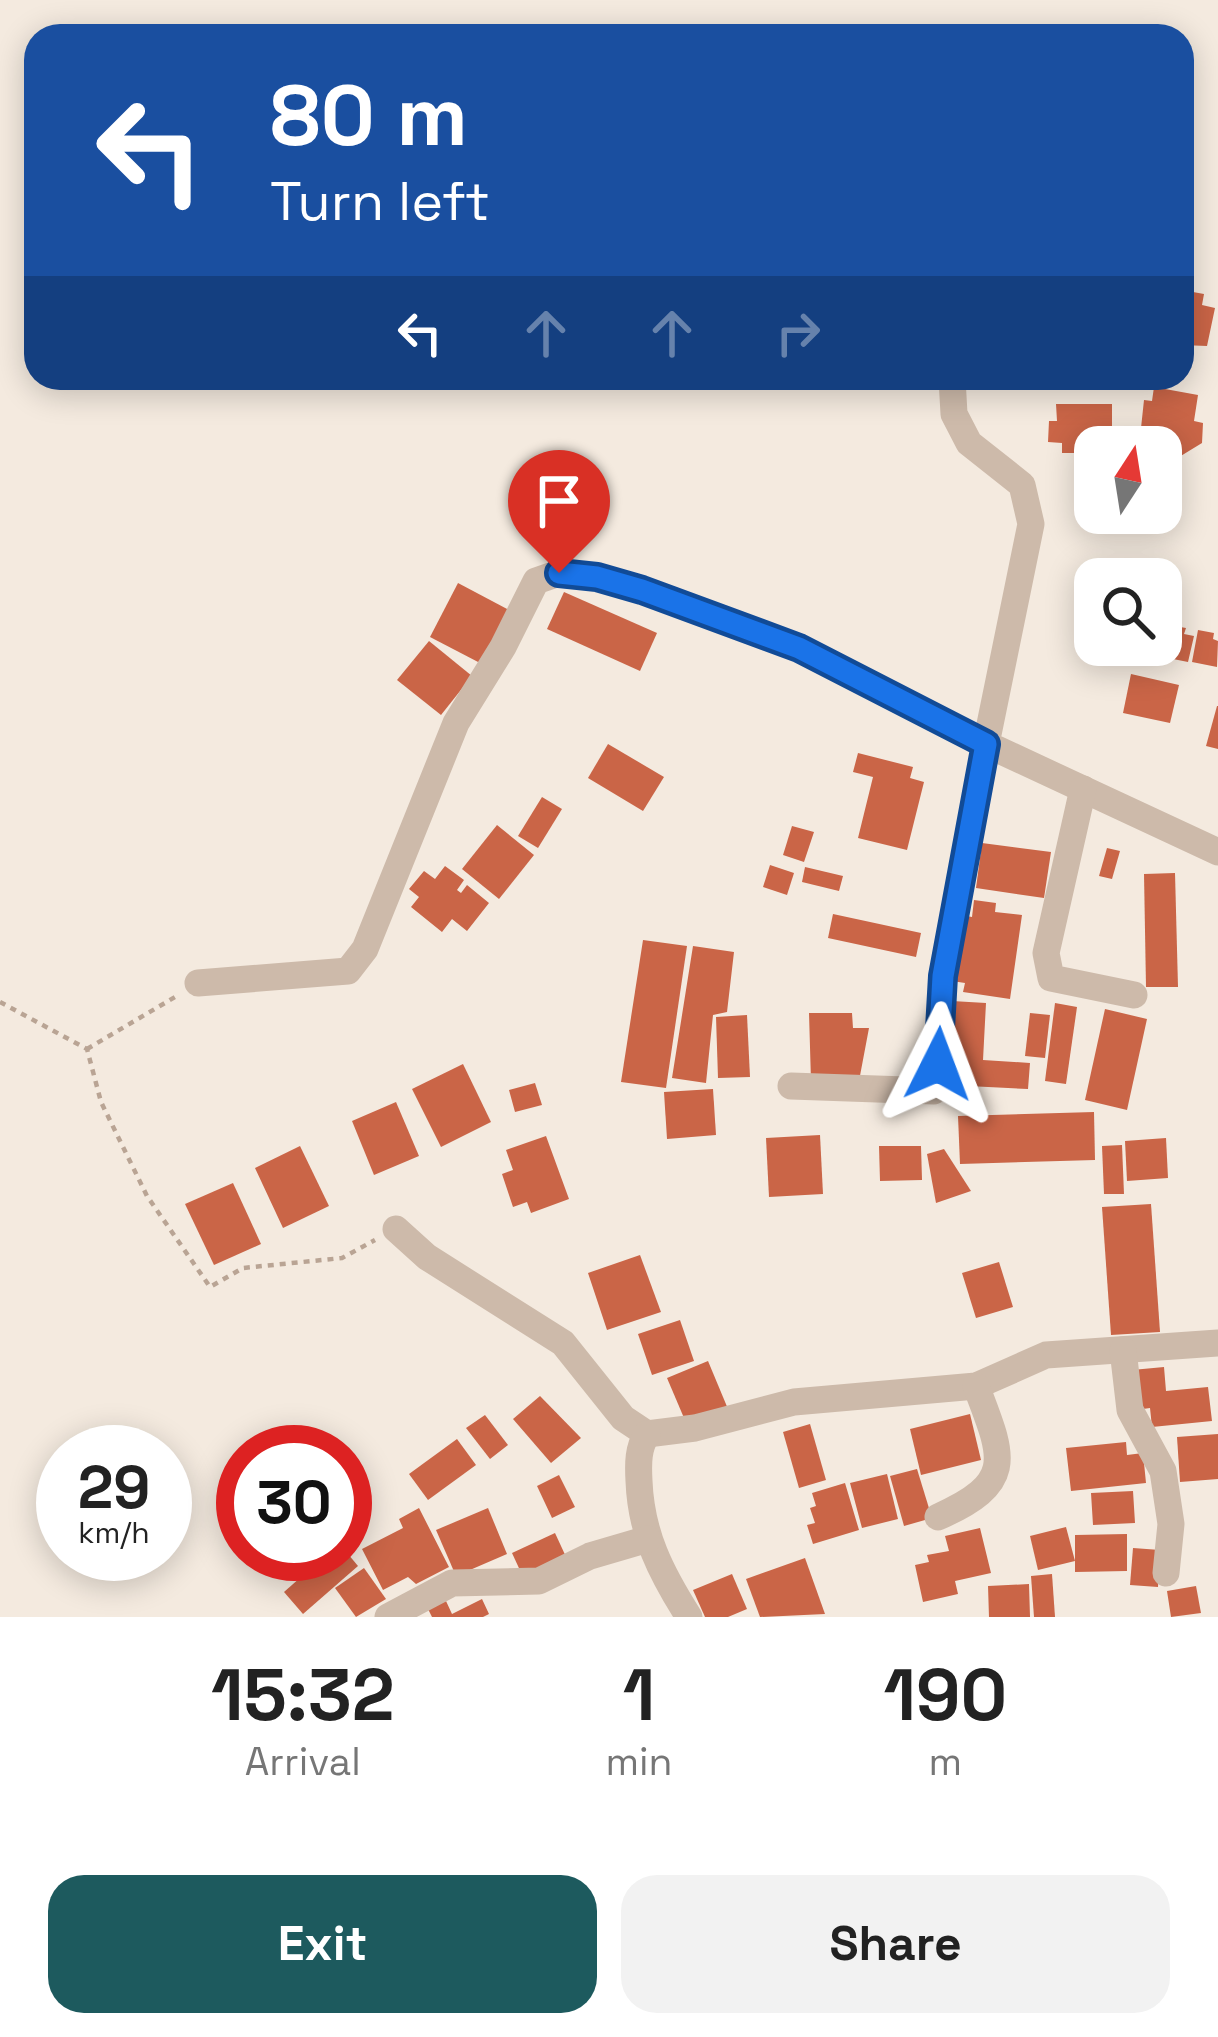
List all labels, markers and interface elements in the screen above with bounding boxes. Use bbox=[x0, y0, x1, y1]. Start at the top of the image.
text: 80 m bbox=[270, 62, 468, 170]
icon: left bbox=[72, 72, 228, 228]
text: Turn left bbox=[270, 167, 490, 236]
icon: left bbox=[387, 300, 453, 366]
icon: ahead bbox=[513, 300, 579, 366]
icon: ahead bbox=[639, 300, 705, 366]
icon: right bbox=[765, 300, 831, 366]
north arrow bbox=[1074, 426, 1182, 534]
map controls bbox=[1074, 426, 1182, 666]
pin bbox=[508, 450, 610, 573]
icon: arrive bbox=[526, 468, 592, 534]
button: search bbox=[1074, 558, 1182, 666]
position arrow bbox=[875, 1001, 1001, 1127]
speed limit sign: 30 bbox=[216, 1425, 372, 1581]
text: 29 bbox=[78, 1449, 150, 1526]
text: km/h bbox=[78, 1513, 150, 1552]
text: 15:32 bbox=[211, 1649, 395, 1741]
text: 1 bbox=[623, 1649, 655, 1741]
text: 190 bbox=[883, 1649, 1007, 1741]
text: Arrival bbox=[245, 1737, 361, 1786]
text: min bbox=[606, 1737, 673, 1786]
text: m bbox=[928, 1737, 962, 1786]
button: Exit bbox=[48, 1875, 597, 2013]
button: Share bbox=[621, 1875, 1170, 2013]

